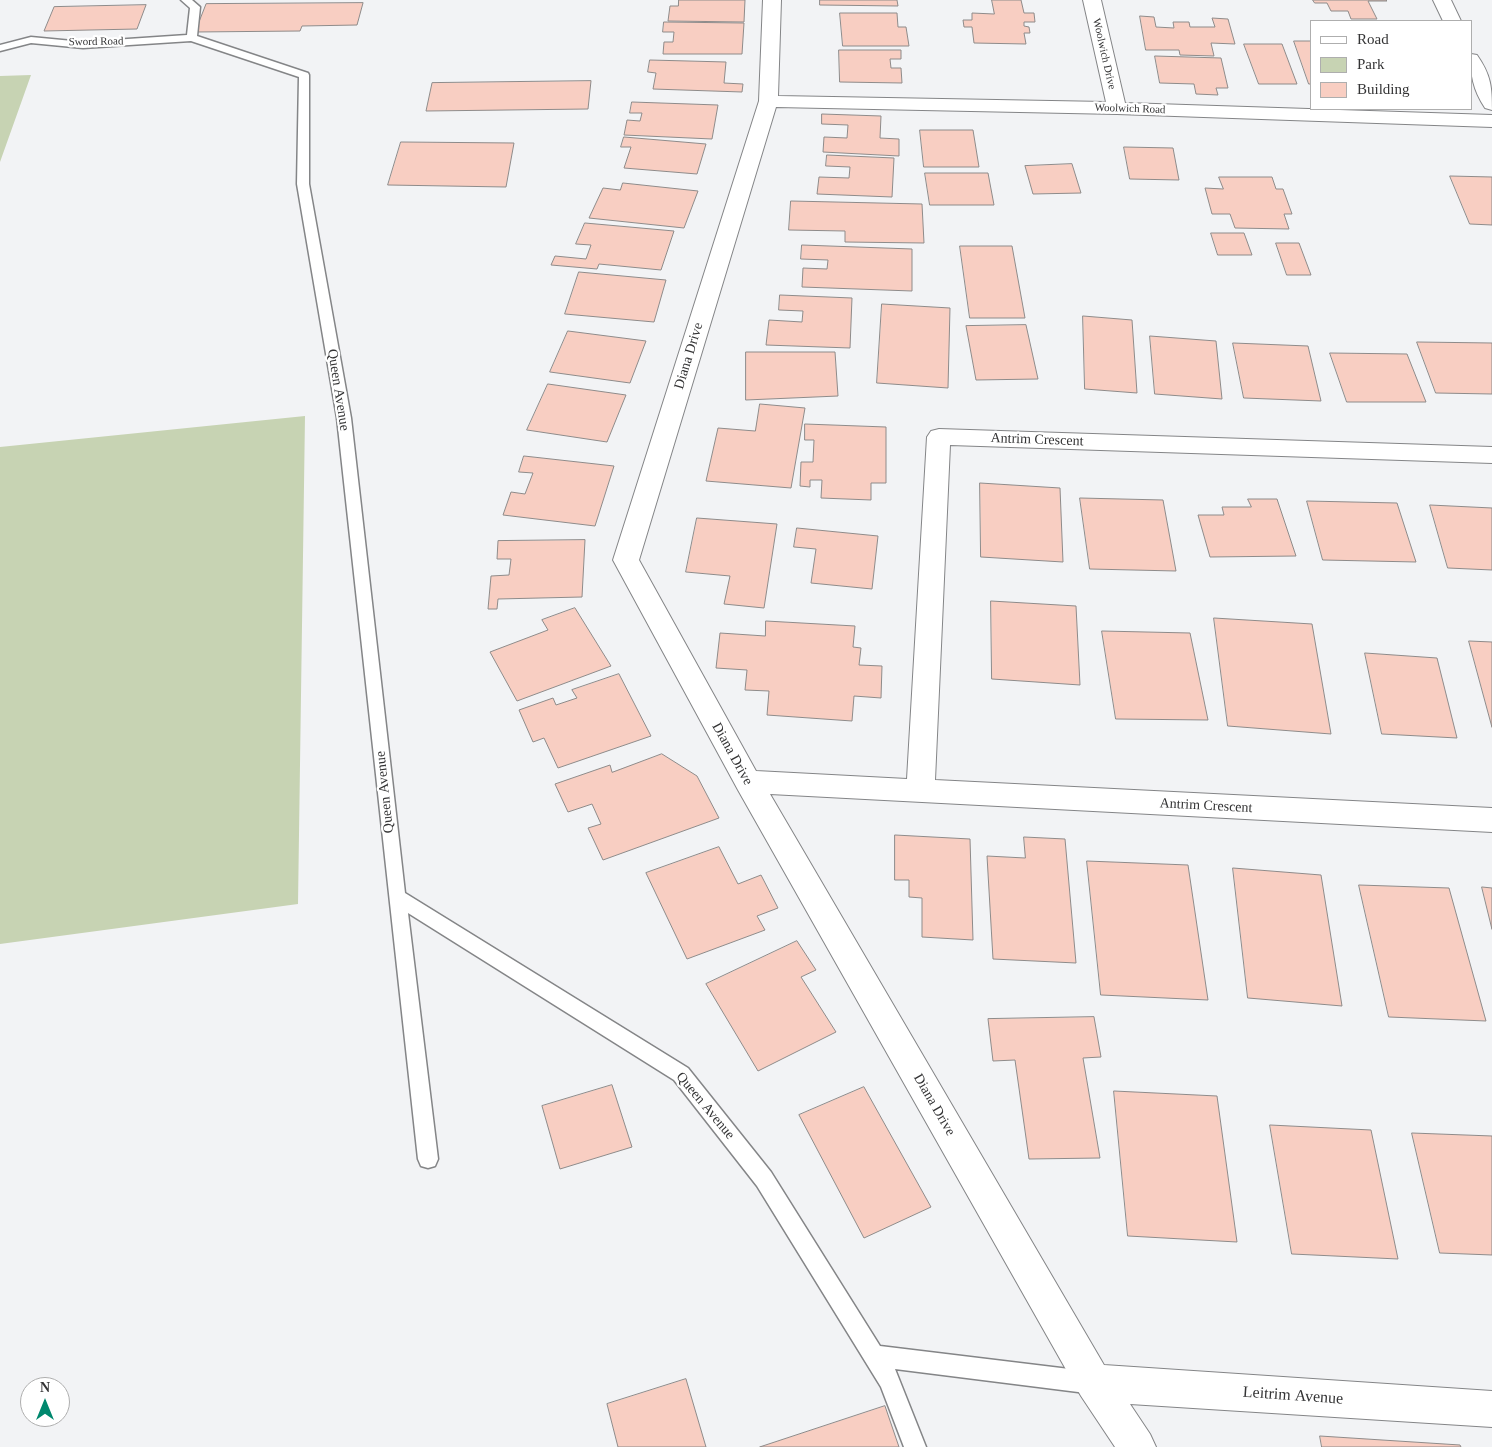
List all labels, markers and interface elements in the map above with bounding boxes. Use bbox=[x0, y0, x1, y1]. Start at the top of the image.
street label: Woolwich Drive bbox=[1089, 17, 1119, 91]
legend bbox=[1310, 20, 1472, 110]
text: Road bbox=[1357, 31, 1389, 47]
street label: Sword Road bbox=[69, 35, 123, 49]
text: Park bbox=[1357, 56, 1385, 72]
text: Building bbox=[1357, 81, 1410, 97]
street label: Woolwich Road bbox=[1094, 101, 1166, 117]
street label: Diana Drive bbox=[671, 321, 707, 391]
street label: Queen Avenue bbox=[323, 348, 353, 432]
street label: Antrim Crescent bbox=[990, 430, 1084, 450]
street label: Diana Drive bbox=[708, 720, 756, 788]
street label: Queen Avenue bbox=[372, 750, 398, 834]
street label: Antrim Crescent bbox=[1159, 795, 1253, 817]
street label: Queen Avenue bbox=[672, 1069, 738, 1143]
street label: Diana Drive bbox=[910, 1071, 958, 1139]
north arrow bbox=[20, 1377, 70, 1427]
text: N bbox=[40, 1380, 50, 1395]
street label: Leitrim Avenue bbox=[1242, 1383, 1344, 1409]

